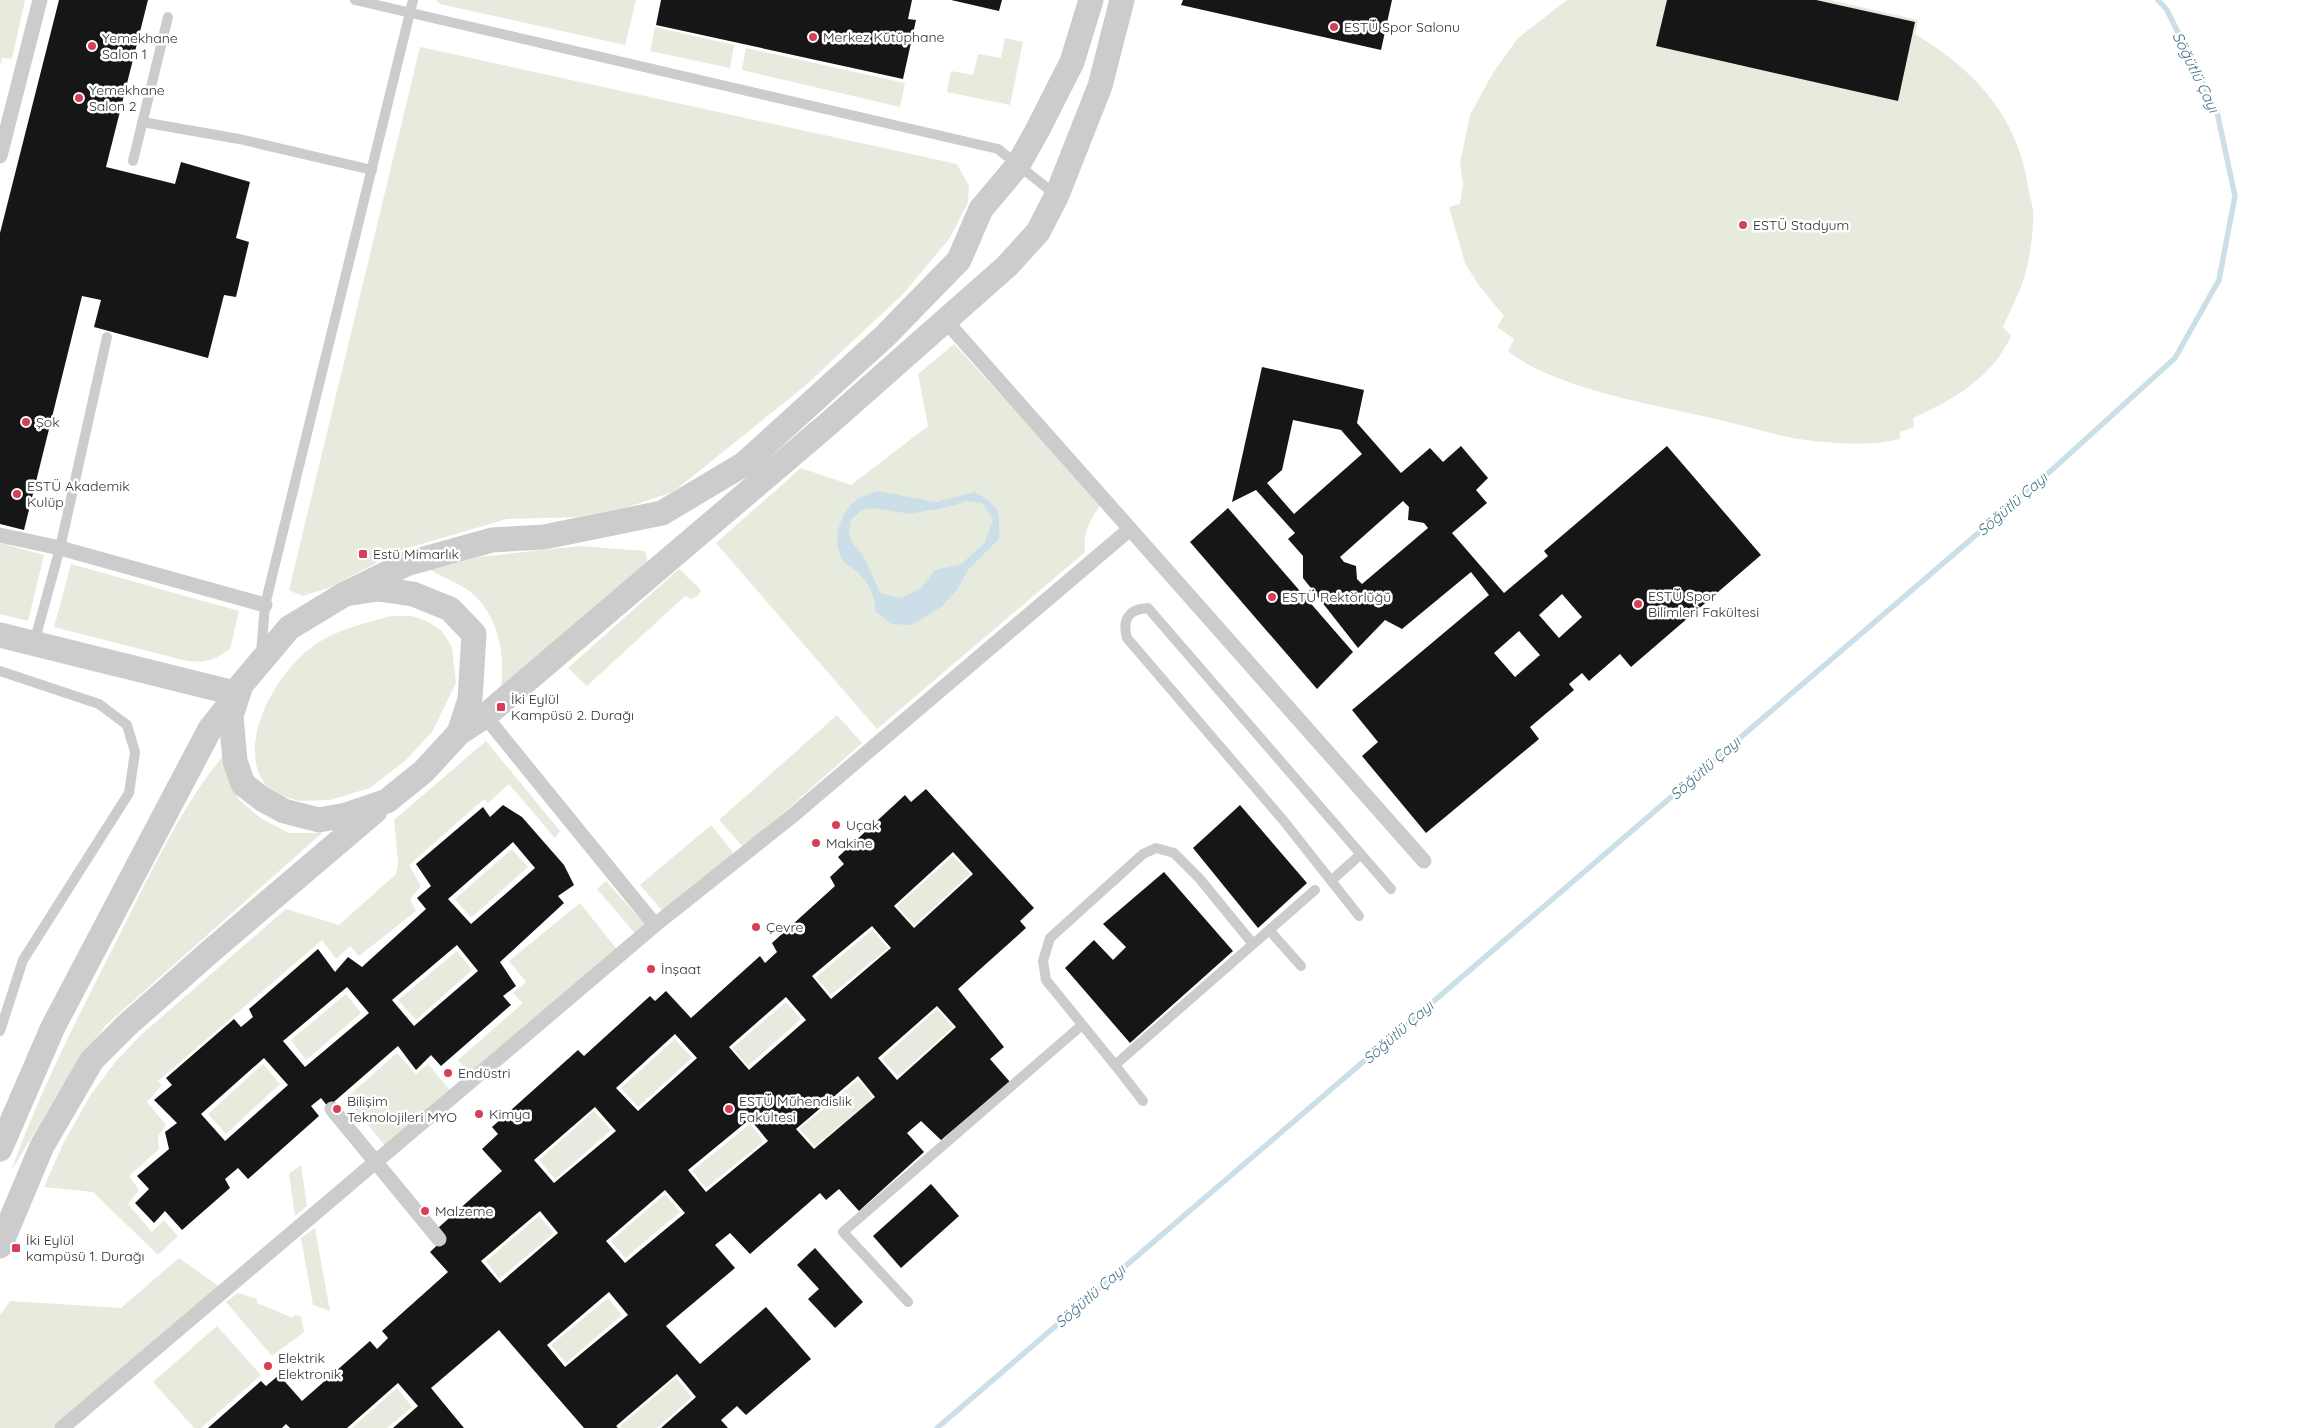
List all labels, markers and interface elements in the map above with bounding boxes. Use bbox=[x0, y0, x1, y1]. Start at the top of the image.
place label: ESTÜ Spor Salonu bbox=[1344, 18, 1460, 36]
marker: ESTÜ Spor Salonu bbox=[1328, 21, 1340, 33]
place label: Merkez Kütüphane bbox=[823, 28, 944, 46]
place label: Yemekhane Salon 1 bbox=[102, 29, 178, 63]
water label: Söğütlü Çayı bbox=[2168, 29, 2224, 116]
marker: Merkez Kütüphane bbox=[807, 31, 819, 43]
marker: Yemekhane Salon 1 bbox=[86, 40, 98, 52]
place label: Yemekhane Salon 2 bbox=[89, 81, 165, 115]
marker: Yemekhane Salon 2 bbox=[73, 92, 85, 104]
place label: ESTÜ Stadyum bbox=[1753, 216, 1849, 234]
marker: ESTÜ Stadyum bbox=[1737, 219, 1749, 231]
place label: Şok bbox=[36, 413, 60, 431]
marker: Şok bbox=[20, 416, 32, 428]
water label: Söğütlü Çayı bbox=[1973, 468, 2052, 540]
place label: ESTÜ Akademik Kulüp bbox=[27, 477, 130, 511]
marker: ESTÜ Akademik Kulüp bbox=[11, 488, 23, 500]
place label: Estü Mimarlık bbox=[373, 545, 459, 563]
marker: Estü Mimarlık bbox=[357, 548, 369, 560]
place label: ESTÜ Spor Bilimleri Fakültesi bbox=[1648, 587, 1759, 621]
place label: ESTÜ Rektörlüğü bbox=[1282, 588, 1391, 606]
marker: ESTÜ Rektörlüğü bbox=[1266, 591, 1278, 603]
marker: ESTÜ Spor Bilimleri Fakültesi bbox=[1632, 598, 1644, 610]
place label: İki Eylül Kampüsü 2. Durağı bbox=[511, 690, 634, 724]
marker: İki Eylül Kampüsü 2. Durağı bbox=[495, 701, 507, 713]
water label: Söğütlü Çayı bbox=[1666, 732, 1745, 804]
place label: Uçak bbox=[846, 816, 879, 834]
marker: Uçak bbox=[830, 819, 842, 831]
place label: Makine bbox=[826, 834, 873, 852]
marker: Makine bbox=[810, 837, 822, 849]
place label: Çevre bbox=[766, 918, 803, 936]
marker: Çevre bbox=[750, 921, 762, 933]
place label: İnşaat bbox=[661, 960, 701, 978]
marker: İnşaat bbox=[645, 963, 657, 975]
water label: Söğütlü Çayı bbox=[1359, 996, 1438, 1068]
place label: Endüstri bbox=[458, 1064, 510, 1082]
marker: Endüstri bbox=[442, 1067, 454, 1079]
place label: Bilişim Teknolojileri MYO bbox=[347, 1092, 457, 1126]
place label: ESTÜ Mühendislik Fakültesi bbox=[739, 1092, 852, 1126]
marker: Bilişim Teknolojileri MYO bbox=[331, 1103, 343, 1115]
marker: ESTÜ Mühendislik Fakültesi bbox=[723, 1103, 735, 1115]
place label: Kimya bbox=[489, 1105, 531, 1123]
marker: Kimya bbox=[473, 1108, 485, 1120]
place label: Malzeme bbox=[435, 1202, 494, 1220]
marker: Malzeme bbox=[419, 1205, 431, 1217]
place label: İki Eylül kampüsü 1. Durağı bbox=[26, 1231, 145, 1265]
marker: İki Eylül kampüsü 1. Durağı bbox=[10, 1242, 22, 1254]
water label: Söğütlü Çayı bbox=[1051, 1260, 1130, 1332]
place label: Elektrik Elektronik bbox=[278, 1349, 341, 1383]
marker: Elektrik Elektronik bbox=[262, 1360, 274, 1372]

